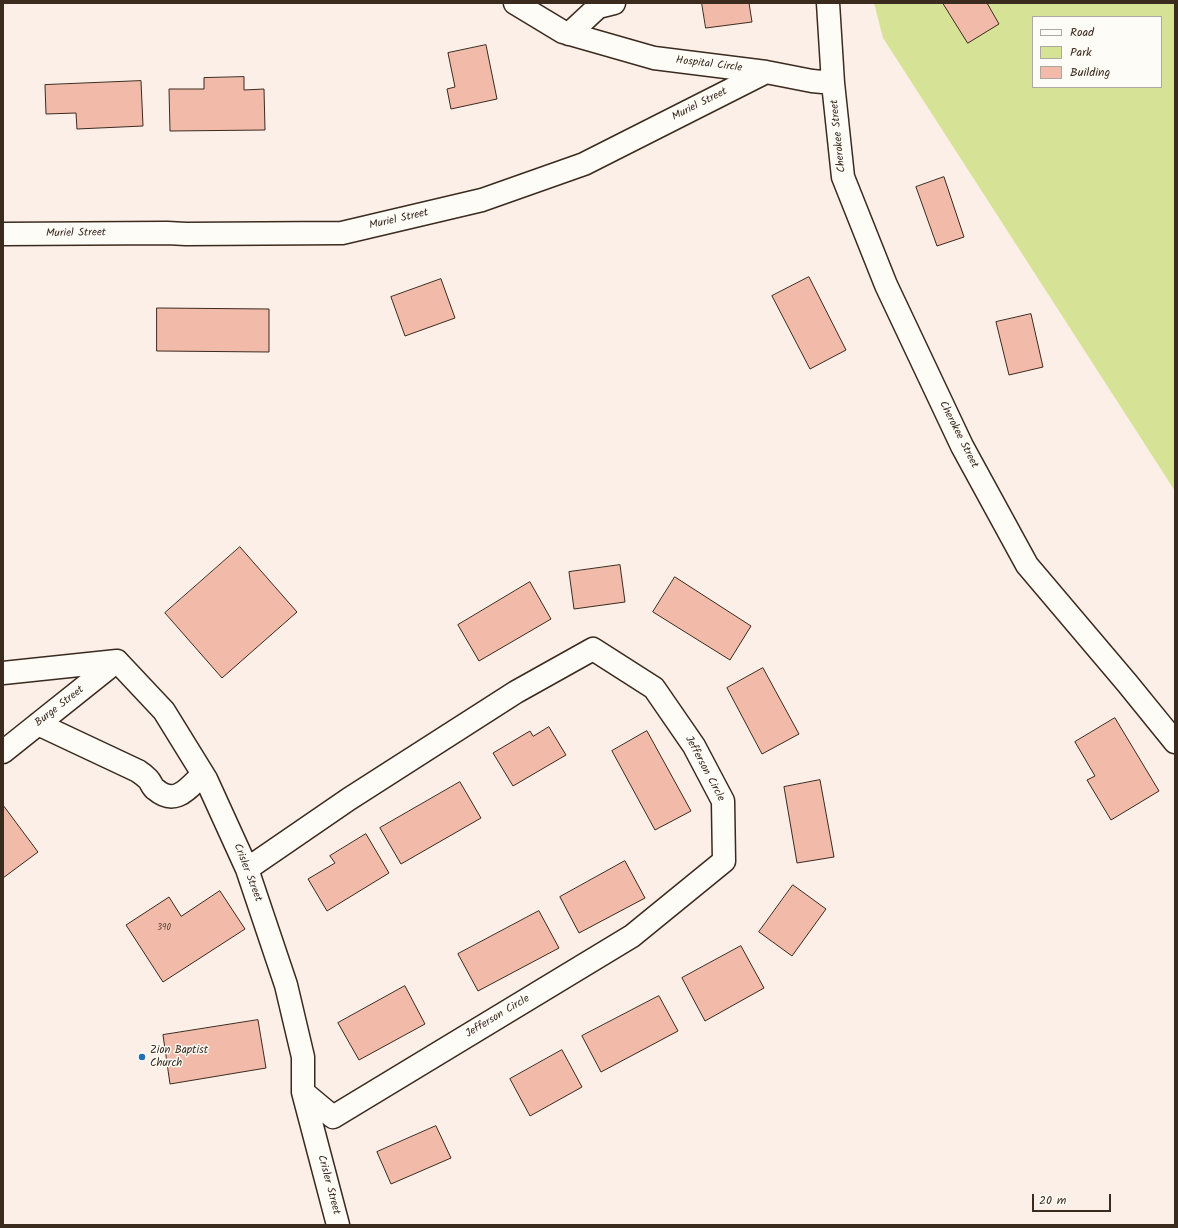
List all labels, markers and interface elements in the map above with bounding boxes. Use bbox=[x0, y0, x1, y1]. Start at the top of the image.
legend bbox=[1032, 16, 1162, 88]
text: Road bbox=[1070, 23, 1094, 42]
text: Park bbox=[1070, 43, 1092, 62]
street label: Hospital Circle bbox=[675, 54, 743, 76]
text: Building bbox=[1070, 63, 1110, 82]
street label: Muriel Street bbox=[670, 85, 730, 125]
street label: Cherokee Street bbox=[829, 99, 849, 173]
street label: Muriel Street bbox=[368, 207, 430, 233]
street label: Muriel Street bbox=[46, 227, 106, 241]
street label: Cherokee Street bbox=[935, 399, 981, 471]
street label: Burge Street bbox=[33, 684, 87, 730]
street label: Jefferson Circle bbox=[681, 734, 727, 804]
street label: Crisler Street bbox=[230, 842, 264, 904]
house number: 390 bbox=[157, 923, 171, 933]
street label: Jefferson Circle bbox=[464, 993, 532, 1041]
place label: Zion Baptist Church bbox=[150, 1044, 208, 1070]
marker: Zion Baptist Church bbox=[137, 1052, 147, 1062]
street label: Crisler Street bbox=[314, 1154, 342, 1216]
scale bar bbox=[1034, 1186, 1113, 1212]
text: 20 m bbox=[1039, 1191, 1066, 1210]

